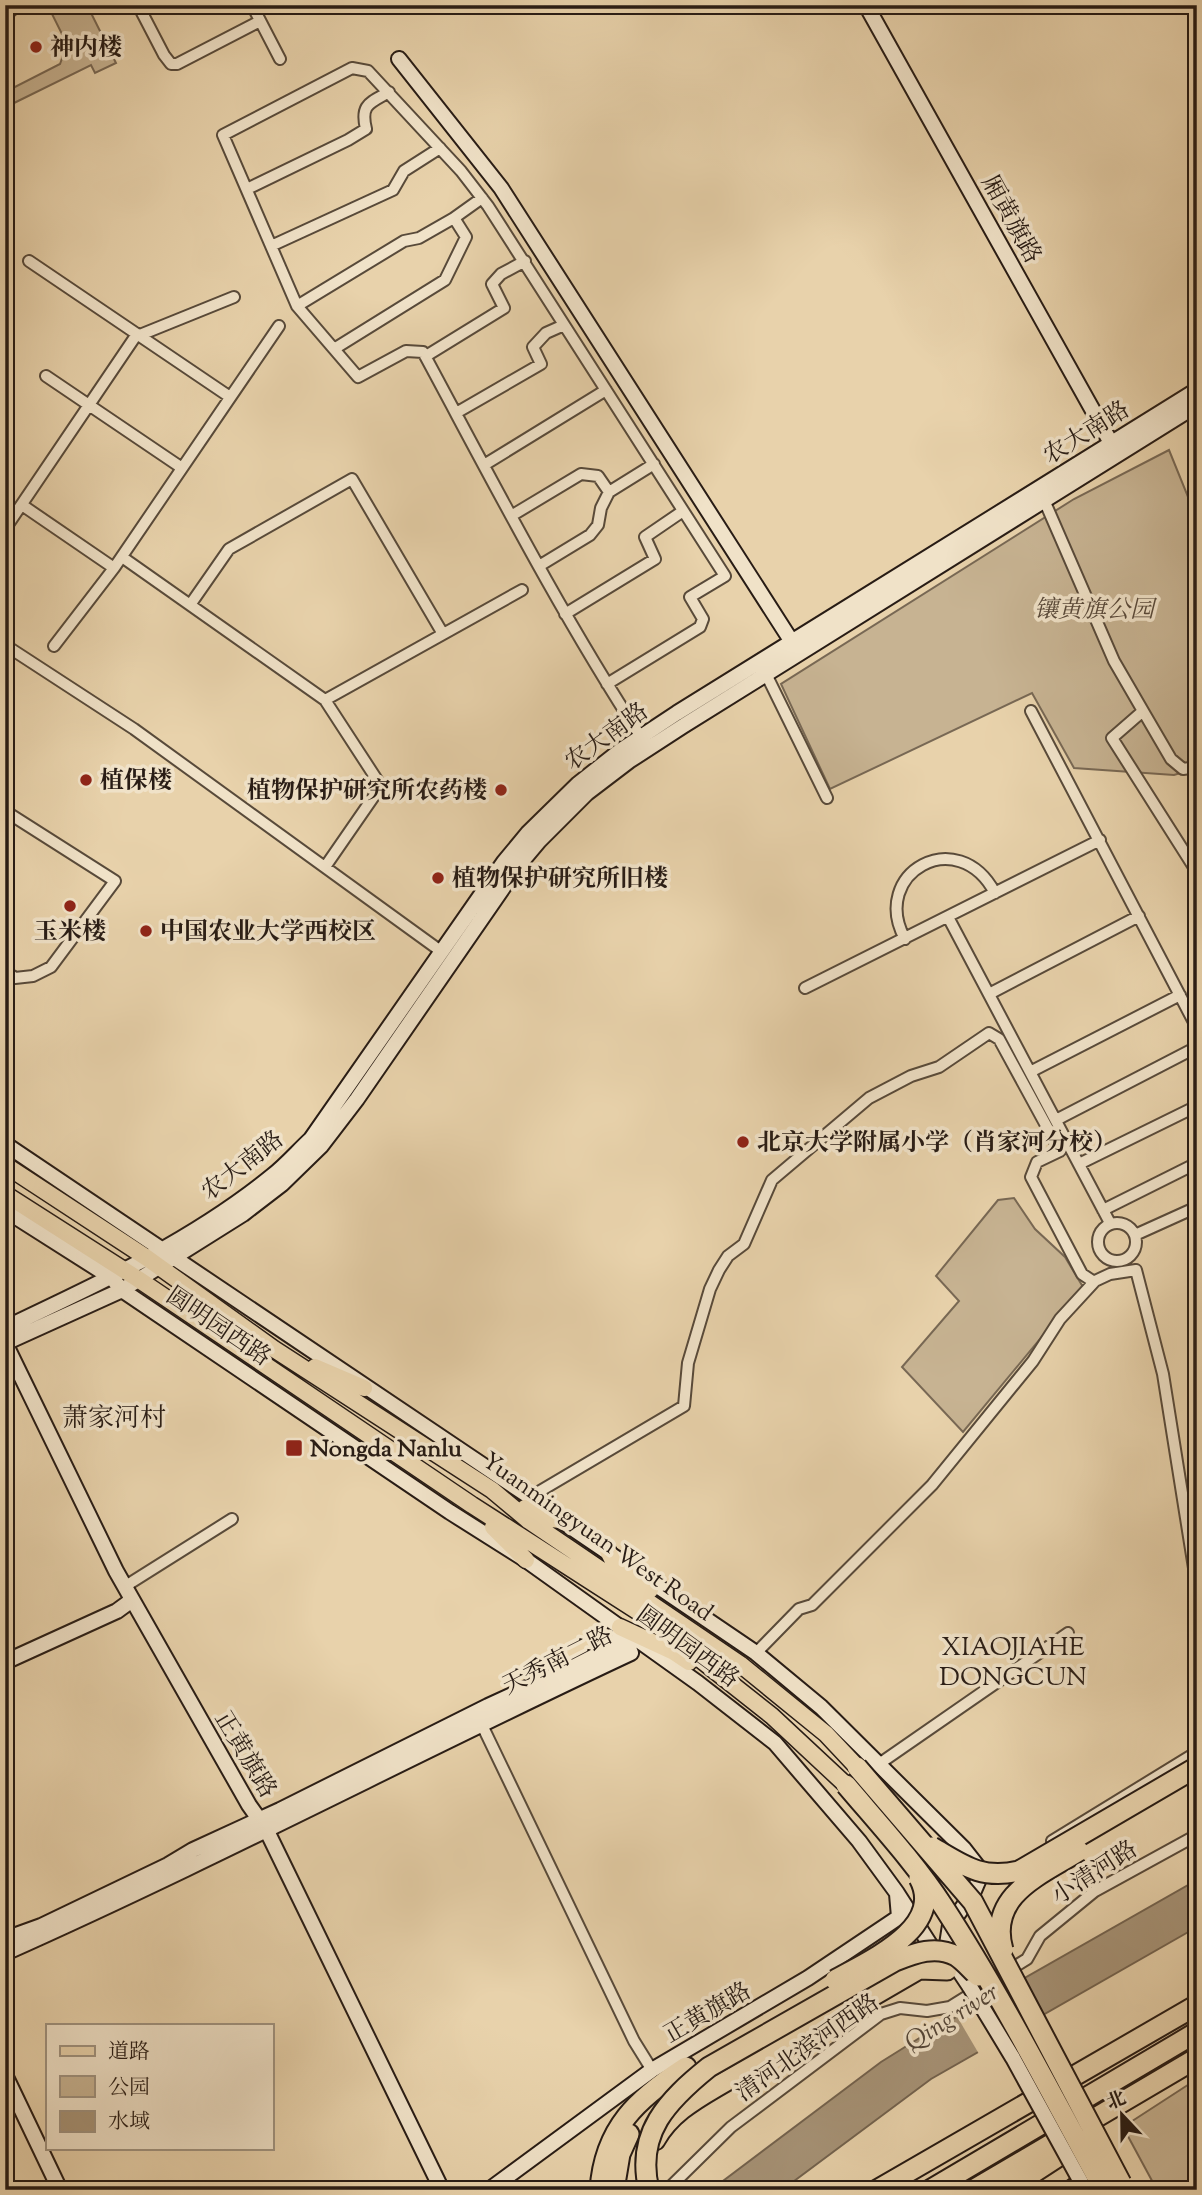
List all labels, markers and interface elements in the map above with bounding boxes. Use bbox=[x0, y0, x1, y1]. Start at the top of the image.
place label: 神内楼 bbox=[50, 32, 122, 66]
marker: 神内楼 bbox=[28, 39, 44, 55]
street label: 厢黄旗路 bbox=[972, 170, 1048, 270]
street label: 农大南路 bbox=[1037, 394, 1137, 474]
park label: 镶黄旗公园 bbox=[1034, 594, 1158, 628]
street label: 农大南路 bbox=[558, 696, 656, 780]
place label: 植保楼 bbox=[100, 765, 172, 799]
marker: 植保楼 bbox=[78, 772, 94, 788]
place label: 植物保护研究所农药楼 bbox=[247, 775, 487, 809]
marker: 植物保护研究所农药楼 bbox=[493, 782, 509, 798]
place label: 植物保护研究所旧楼 bbox=[452, 863, 668, 897]
marker: 植物保护研究所旧楼 bbox=[430, 870, 446, 886]
marker: 玉米楼 bbox=[62, 898, 78, 914]
place label: 玉米楼 bbox=[34, 916, 106, 950]
place label: 中国农业大学西校区 bbox=[160, 916, 376, 950]
marker: 中国农业大学西校区 bbox=[138, 923, 154, 939]
street label: 农大南路 bbox=[195, 1124, 292, 1210]
place label: 北京大学附属小学（肖家河分校） bbox=[757, 1127, 1117, 1161]
marker: 北京大学附属小学（肖家河分校） bbox=[735, 1134, 751, 1150]
street label: 圆明园西路 bbox=[159, 1280, 277, 1375]
district label: 萧家河村 bbox=[62, 1401, 166, 1438]
place label: Nongda Nanlu bbox=[310, 1433, 462, 1467]
marker: Nongda Nanlu bbox=[284, 1438, 304, 1458]
street label: Yuanmingyuan West Road bbox=[474, 1445, 720, 1631]
street label: 圆明园西路 bbox=[628, 1599, 745, 1697]
street label: 天秀南二路 bbox=[497, 1619, 619, 1704]
district label: XIAOJIAHE DONGCUN bbox=[939, 1630, 1087, 1697]
street label: 正黄旗路 bbox=[205, 1705, 284, 1805]
street label: 小清河路 bbox=[1046, 1833, 1145, 1914]
street label: 正黄旗路 bbox=[658, 1975, 758, 2052]
water label: Qing river bbox=[898, 1975, 1006, 2061]
street label: 清河北滨河西路 bbox=[730, 1987, 887, 2111]
legend bbox=[46, 2024, 273, 2150]
text: 道路 bbox=[108, 2038, 150, 2068]
text: 公园 bbox=[108, 2074, 150, 2104]
north arrow bbox=[1086, 2080, 1156, 2150]
text: 北 bbox=[1103, 2085, 1130, 2118]
text: 水域 bbox=[108, 2108, 150, 2138]

